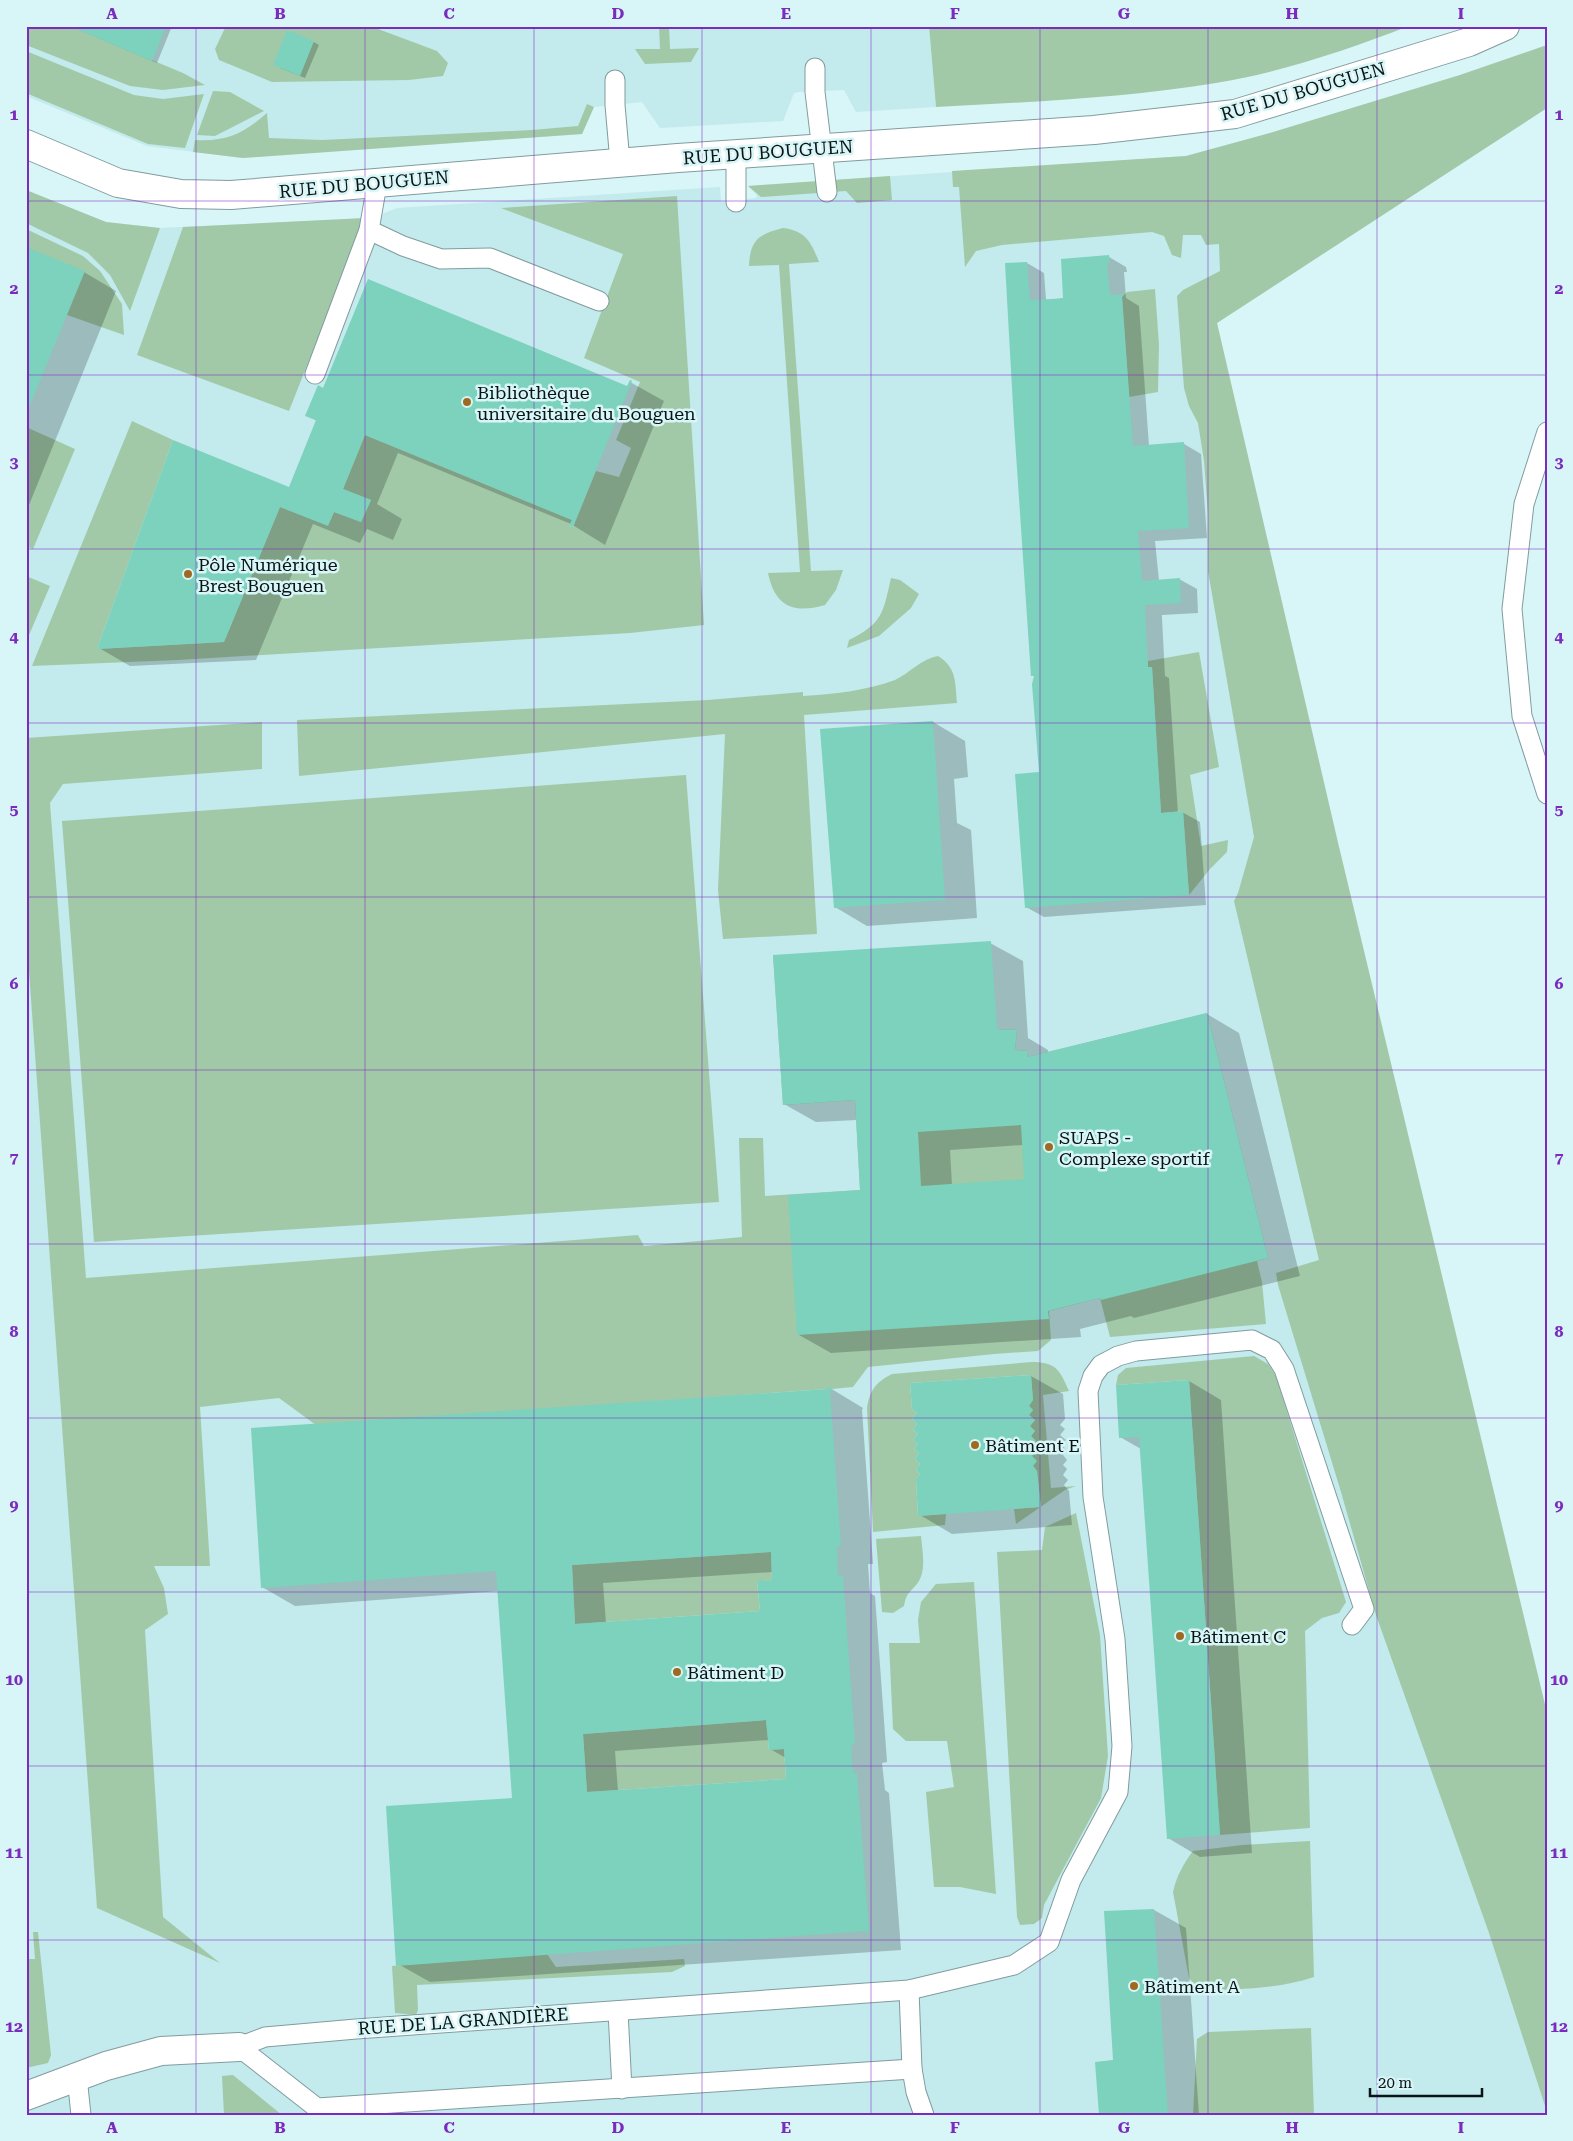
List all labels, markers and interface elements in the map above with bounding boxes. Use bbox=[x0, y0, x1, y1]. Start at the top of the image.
text: A bbox=[106, 4, 118, 23]
text: B bbox=[274, 4, 286, 23]
text: C bbox=[443, 4, 455, 23]
text: D bbox=[612, 4, 625, 23]
text: E bbox=[781, 4, 791, 23]
text: F bbox=[950, 4, 960, 23]
text: G bbox=[1118, 4, 1131, 23]
text: H bbox=[1285, 4, 1299, 23]
text: I bbox=[1458, 4, 1464, 23]
street label: RUE DU BOUGUEN bbox=[1218, 57, 1388, 125]
text: 1 bbox=[10, 105, 19, 124]
text: 1 bbox=[1555, 105, 1564, 124]
street label: RUE DU BOUGUEN bbox=[682, 136, 854, 168]
street label: RUE DU BOUGUEN bbox=[278, 166, 450, 202]
text: 2 bbox=[10, 279, 19, 298]
text: 2 bbox=[1555, 279, 1564, 298]
place label: Bibliothèque universitaire du Bouguen bbox=[477, 382, 696, 424]
marker: Bibliothèque universitaire du Bouguen bbox=[461, 396, 473, 408]
text: 3 bbox=[10, 453, 19, 472]
text: 3 bbox=[1555, 453, 1564, 472]
place label: Pôle Numérique Brest Bouguen bbox=[198, 554, 338, 596]
marker: Pôle Numérique Brest Bouguen bbox=[182, 568, 194, 580]
text: 4 bbox=[10, 627, 19, 646]
text: 4 bbox=[1555, 627, 1564, 646]
text: 5 bbox=[10, 800, 19, 819]
text: 5 bbox=[1555, 800, 1564, 819]
text: 6 bbox=[10, 974, 19, 993]
text: 6 bbox=[1555, 974, 1564, 993]
place label: SUAPS - Complexe sportif bbox=[1059, 1127, 1210, 1169]
marker: SUAPS - Complexe sportif bbox=[1043, 1141, 1055, 1153]
text: 7 bbox=[10, 1148, 19, 1167]
text: 7 bbox=[1555, 1148, 1564, 1167]
text: 8 bbox=[10, 1322, 19, 1341]
text: 8 bbox=[1555, 1322, 1564, 1341]
place label: Bâtiment E bbox=[985, 1435, 1080, 1456]
marker: Bâtiment E bbox=[969, 1439, 981, 1451]
text: 9 bbox=[10, 1496, 19, 1515]
text: 9 bbox=[1555, 1496, 1564, 1515]
place label: Bâtiment C bbox=[1190, 1626, 1286, 1647]
marker: Bâtiment C bbox=[1174, 1630, 1186, 1642]
place label: Bâtiment D bbox=[687, 1662, 784, 1683]
marker: Bâtiment D bbox=[671, 1666, 683, 1678]
text: 10 bbox=[5, 1670, 23, 1689]
text: 10 bbox=[1550, 1670, 1568, 1689]
text: 11 bbox=[5, 1843, 23, 1862]
text: 11 bbox=[1550, 1843, 1568, 1862]
place label: Bâtiment A bbox=[1144, 1976, 1240, 1997]
marker: Bâtiment A bbox=[1128, 1980, 1140, 1992]
street label: RUE DE LA GRANDIÈRE bbox=[357, 2003, 569, 2039]
text: 12 bbox=[5, 2017, 23, 2036]
text: 12 bbox=[1550, 2017, 1568, 2036]
scale bar bbox=[1370, 2066, 1483, 2098]
text: 20 m bbox=[1378, 2074, 1413, 2092]
text: A bbox=[106, 2118, 118, 2137]
text: B bbox=[274, 2118, 286, 2137]
text: C bbox=[443, 2118, 455, 2137]
text: D bbox=[612, 2118, 625, 2137]
text: E bbox=[781, 2118, 791, 2137]
text: F bbox=[950, 2118, 960, 2137]
text: G bbox=[1118, 2118, 1131, 2137]
text: H bbox=[1285, 2118, 1299, 2137]
text: I bbox=[1458, 2118, 1464, 2137]

